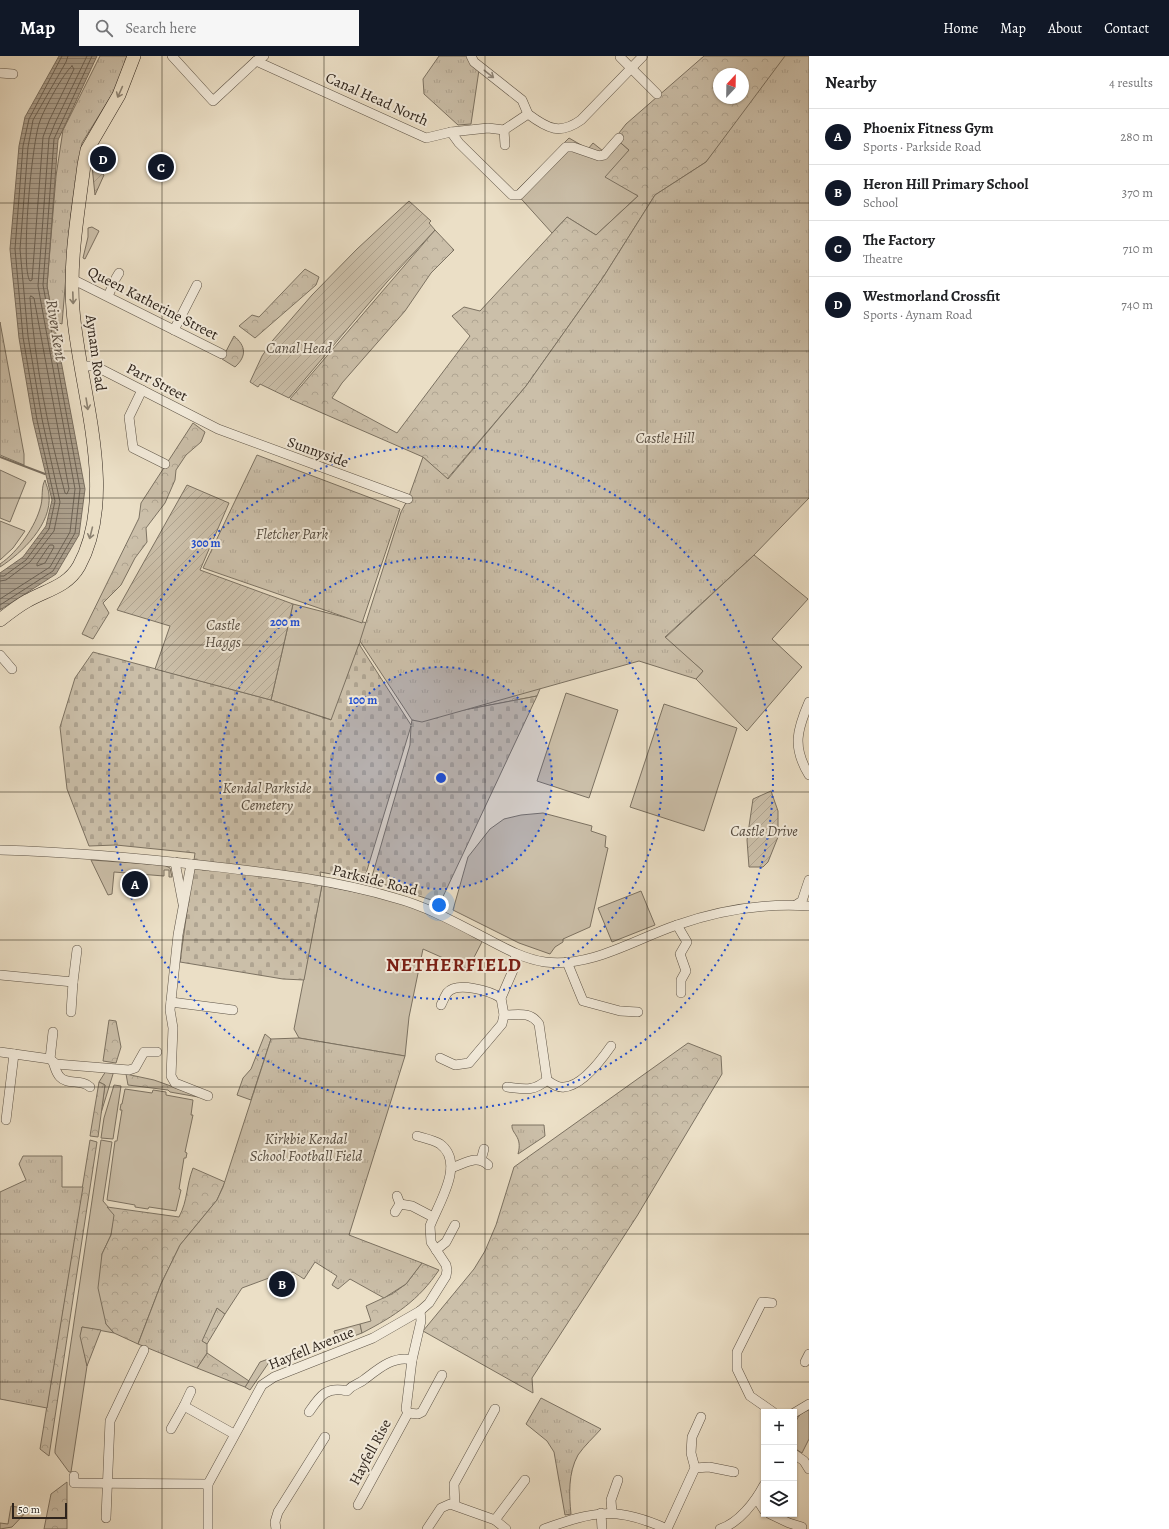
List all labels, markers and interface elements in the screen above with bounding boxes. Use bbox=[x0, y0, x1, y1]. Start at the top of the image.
search box bbox=[79, 10, 359, 46]
text: Map bbox=[20, 15, 55, 41]
icon: search bbox=[93, 17, 115, 39]
text: Search here bbox=[125, 18, 197, 38]
text: Home bbox=[943, 19, 978, 38]
text: Map bbox=[1000, 19, 1026, 38]
text: About bbox=[1048, 19, 1082, 38]
text: Contact bbox=[1104, 19, 1149, 38]
street label: Canal Head North bbox=[322, 67, 432, 131]
north arrow bbox=[713, 68, 749, 104]
one-way arrow bbox=[484, 70, 495, 78]
text: Nearby bbox=[825, 71, 876, 94]
text: 4 results bbox=[1109, 74, 1153, 91]
one-way arrow bbox=[115, 86, 123, 98]
text: Phoenix Fitness Gym bbox=[863, 118, 994, 138]
text: A bbox=[834, 128, 842, 145]
text: 280 m bbox=[1120, 128, 1153, 145]
text: Sports · Parkside Road bbox=[863, 138, 981, 155]
pin: D bbox=[90, 144, 116, 174]
pin: C bbox=[148, 152, 174, 182]
text: Heron Hill Primary School bbox=[863, 174, 1028, 194]
text: B bbox=[834, 184, 842, 201]
text: 370 m bbox=[1122, 184, 1153, 201]
text: School bbox=[863, 194, 898, 211]
text: The Factory bbox=[863, 230, 935, 250]
text: C bbox=[834, 240, 842, 257]
text: 710 m bbox=[1123, 240, 1153, 257]
text: Theatre bbox=[863, 250, 903, 267]
street label: Queen Katherine Street bbox=[84, 261, 222, 345]
text: Westmorland Crossfit bbox=[863, 286, 1000, 306]
one-way arrow bbox=[69, 291, 76, 304]
text: D bbox=[833, 296, 843, 313]
text: 740 m bbox=[1121, 296, 1153, 313]
water label: River Kent bbox=[40, 298, 72, 363]
text: Sports · Aynam Road bbox=[863, 306, 972, 323]
street label: Aynam Road bbox=[81, 312, 111, 393]
park label: Canal Head bbox=[266, 338, 332, 358]
street label: Parr Street bbox=[123, 358, 191, 406]
one-way arrow bbox=[83, 397, 91, 410]
park label: Castle Hill bbox=[636, 428, 695, 448]
street label: Sunnyside bbox=[285, 432, 352, 472]
park label: Fletcher Park bbox=[256, 524, 328, 544]
one-way arrow bbox=[87, 526, 94, 539]
text: 300 m bbox=[191, 535, 221, 551]
text: 200 m bbox=[270, 614, 300, 630]
park label: Castle Haggs bbox=[205, 615, 241, 652]
text: 100 m bbox=[349, 692, 377, 708]
centre of rings bbox=[434, 771, 448, 785]
park label: Kendal Parkside Cemetery bbox=[223, 778, 312, 815]
park label: Castle Drive bbox=[730, 821, 798, 841]
street label: Parkside Road bbox=[330, 860, 421, 901]
pin: A bbox=[122, 869, 148, 899]
your location bbox=[429, 895, 449, 915]
district label: NETHERFIELD bbox=[386, 952, 522, 978]
park label: Kirkbie Kendal School Football Field bbox=[250, 1129, 362, 1166]
pin: B bbox=[269, 1269, 295, 1299]
street label: Hayfell Avenue bbox=[265, 1322, 357, 1374]
map controls bbox=[761, 1409, 797, 1517]
button: + bbox=[761, 1409, 797, 1445]
street label: Hayfell Rise bbox=[344, 1415, 396, 1489]
button: − bbox=[761, 1445, 797, 1481]
button: layers bbox=[761, 1481, 797, 1517]
scale bar bbox=[12, 1501, 67, 1520]
text: 50 m bbox=[18, 1502, 40, 1517]

